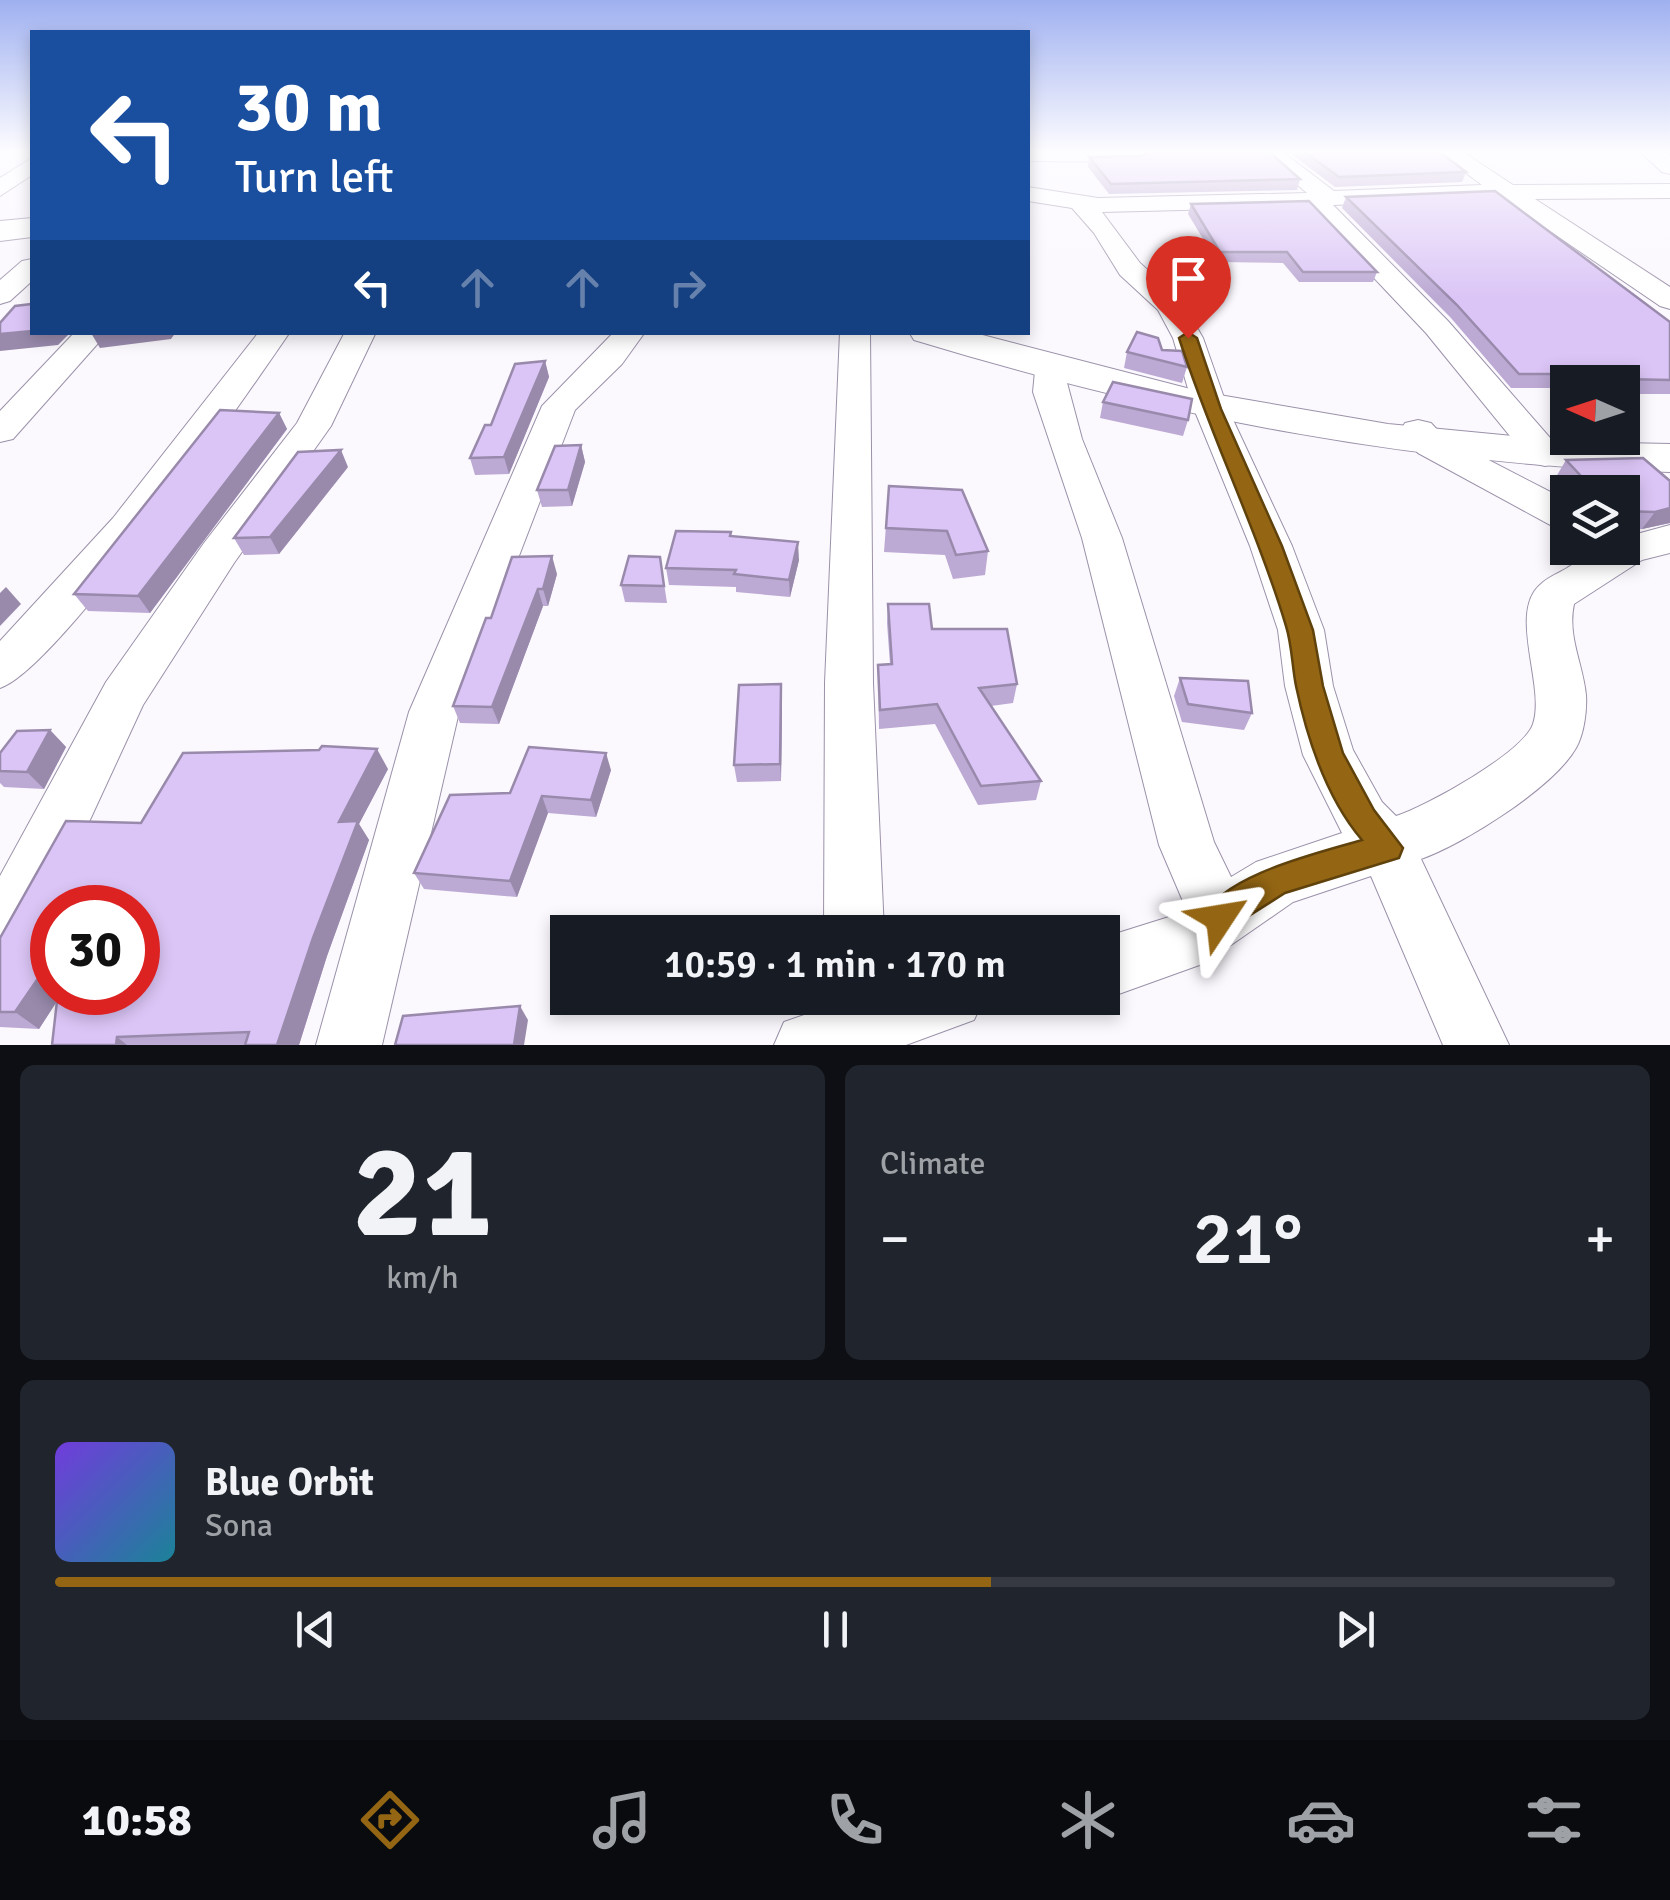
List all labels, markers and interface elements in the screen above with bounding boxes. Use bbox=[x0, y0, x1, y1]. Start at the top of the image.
text: 30 m bbox=[235, 64, 383, 150]
icon: left bbox=[70, 70, 200, 200]
text: Turn left bbox=[235, 150, 394, 205]
pin bbox=[1146, 236, 1231, 339]
icon: arrive bbox=[1161, 251, 1216, 306]
icon: left bbox=[345, 260, 400, 315]
icon: ahead bbox=[450, 260, 505, 315]
icon: ahead bbox=[555, 260, 610, 315]
icon: right bbox=[660, 260, 715, 315]
north arrow bbox=[1550, 365, 1640, 455]
map controls bbox=[1550, 365, 1640, 565]
button: layers bbox=[1550, 475, 1640, 565]
position arrow bbox=[1168, 866, 1272, 970]
speed limit sign: 30 bbox=[30, 885, 160, 1015]
text: 10:59 · 1 min · 170 m bbox=[664, 941, 1006, 988]
text: 21 bbox=[352, 1113, 493, 1273]
text: Climate bbox=[880, 1144, 986, 1183]
text: 21° bbox=[1193, 1192, 1302, 1285]
text: − bbox=[880, 1205, 910, 1273]
text: + bbox=[1585, 1205, 1615, 1273]
text: km/h bbox=[386, 1258, 459, 1297]
text: Blue Orbit bbox=[205, 1459, 374, 1506]
text: Sona bbox=[205, 1506, 273, 1545]
icon: previous bbox=[288, 1602, 343, 1657]
icon: pause bbox=[808, 1602, 863, 1657]
icon: next bbox=[1328, 1602, 1383, 1657]
icon: directions bbox=[355, 1785, 425, 1855]
icon: music bbox=[587, 1785, 657, 1855]
icon: phone bbox=[820, 1785, 890, 1855]
icon: climate bbox=[1053, 1785, 1123, 1855]
icon: car bbox=[1286, 1785, 1356, 1855]
icon: filters bbox=[1519, 1785, 1589, 1855]
text: 10:58 bbox=[81, 1793, 192, 1848]

